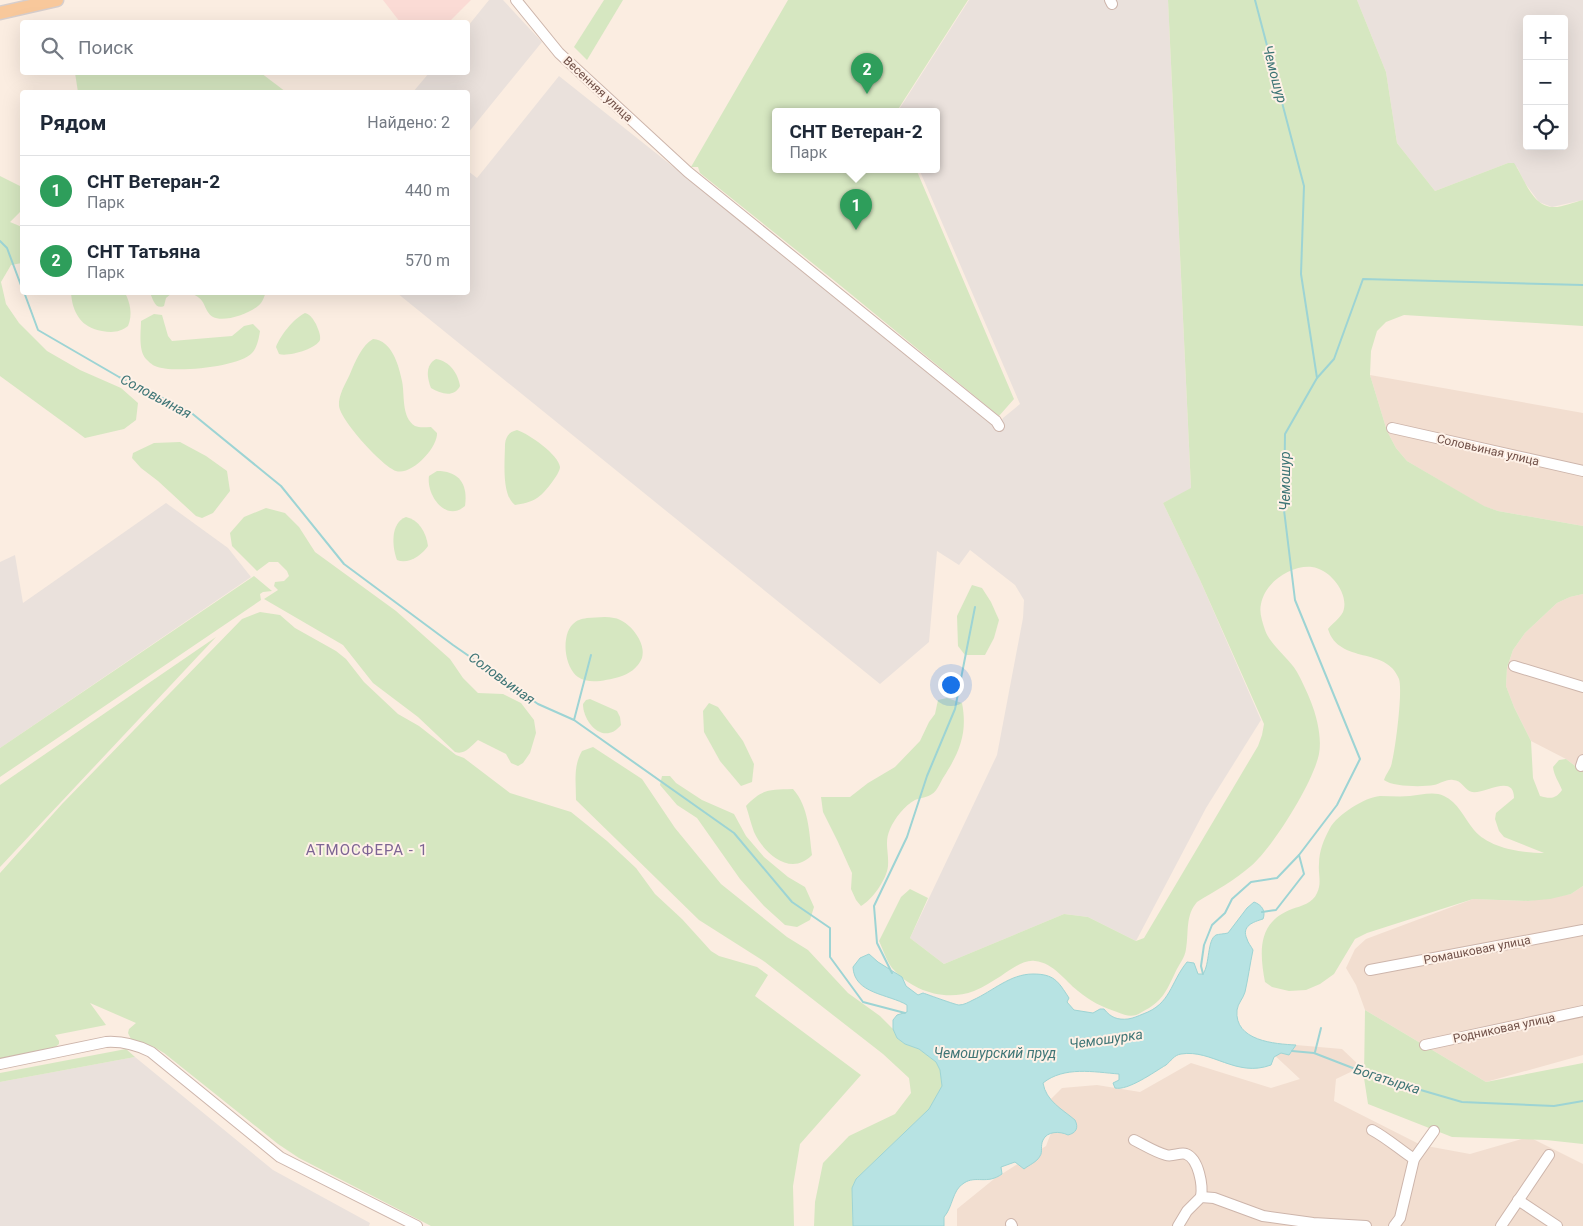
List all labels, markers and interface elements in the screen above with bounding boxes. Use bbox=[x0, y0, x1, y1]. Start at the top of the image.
map controls bbox=[1523, 15, 1568, 150]
button: + bbox=[1523, 15, 1568, 60]
search box bbox=[20, 20, 470, 75]
icon: search bbox=[38, 34, 66, 62]
text: Поиск bbox=[78, 36, 134, 59]
water label: Чемошур bbox=[1260, 43, 1290, 105]
street label: Весенняя улица bbox=[561, 53, 635, 125]
pin: 2 bbox=[851, 53, 883, 94]
button: − bbox=[1523, 60, 1568, 105]
button: locate bbox=[1523, 105, 1568, 150]
popup bbox=[772, 108, 940, 173]
text: Рядом bbox=[40, 111, 106, 135]
text: Найдено: 2 bbox=[367, 113, 450, 132]
text: СНТ Ветеран-2 bbox=[789, 120, 923, 143]
text: Парк bbox=[789, 143, 827, 162]
text: СНТ Ветеран-2 bbox=[87, 170, 220, 193]
text: 1 bbox=[51, 181, 61, 200]
text: 440 m bbox=[405, 181, 450, 200]
pin: 1 bbox=[840, 189, 872, 230]
text: Парк bbox=[87, 193, 125, 212]
text: СНТ Татьяна bbox=[87, 240, 200, 263]
text: 2 bbox=[51, 251, 61, 270]
text: 570 m bbox=[405, 251, 450, 270]
text: Парк bbox=[87, 263, 125, 282]
water label: Соловьиная bbox=[118, 371, 194, 421]
street label: Соловьиная улица bbox=[1435, 431, 1541, 469]
water label: Чемошур bbox=[1277, 451, 1293, 511]
water label: Соловьиная bbox=[466, 649, 538, 707]
your location bbox=[938, 672, 964, 698]
district label: АТМОСФЕРА - 1 bbox=[306, 841, 428, 859]
street label: Ромашковая улица bbox=[1422, 933, 1532, 967]
street label: Родниковая улица bbox=[1452, 1010, 1556, 1046]
water label: Чемошурка bbox=[1068, 1026, 1144, 1052]
water label: Чемошурский пруд bbox=[934, 1045, 1056, 1061]
water label: Богатырка bbox=[1352, 1061, 1422, 1097]

